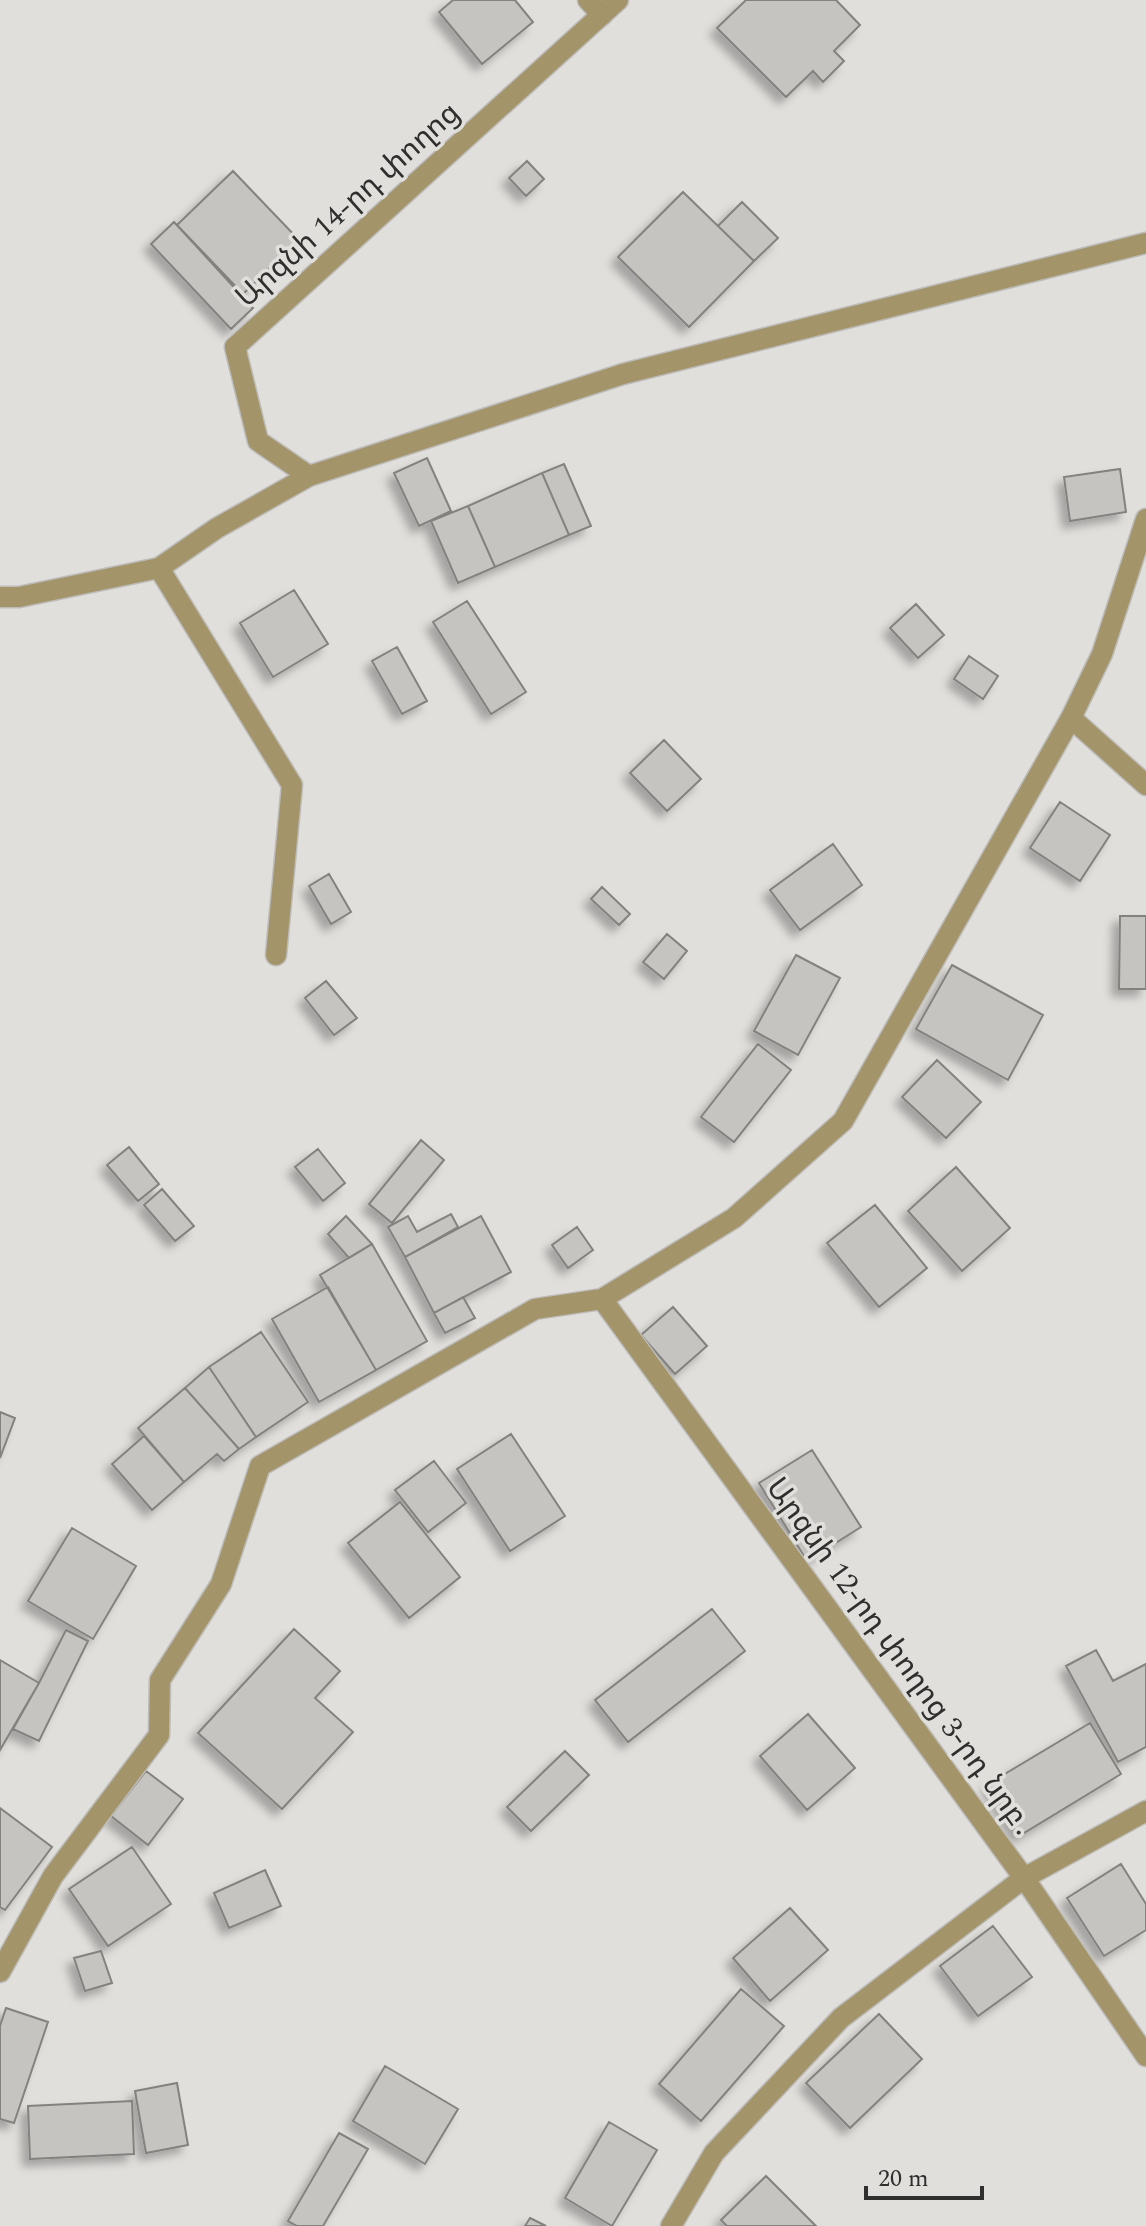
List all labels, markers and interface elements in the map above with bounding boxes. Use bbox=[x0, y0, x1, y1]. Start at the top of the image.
street label: Արզնի 14-րդ փողոց bbox=[225, 91, 471, 319]
street label: Արզնի 12-րդ փողոց 3-րդ նրբ․ bbox=[754, 1468, 1048, 1848]
scale bar bbox=[866, 2150, 982, 2200]
text: 20 m bbox=[878, 2161, 929, 2197]

